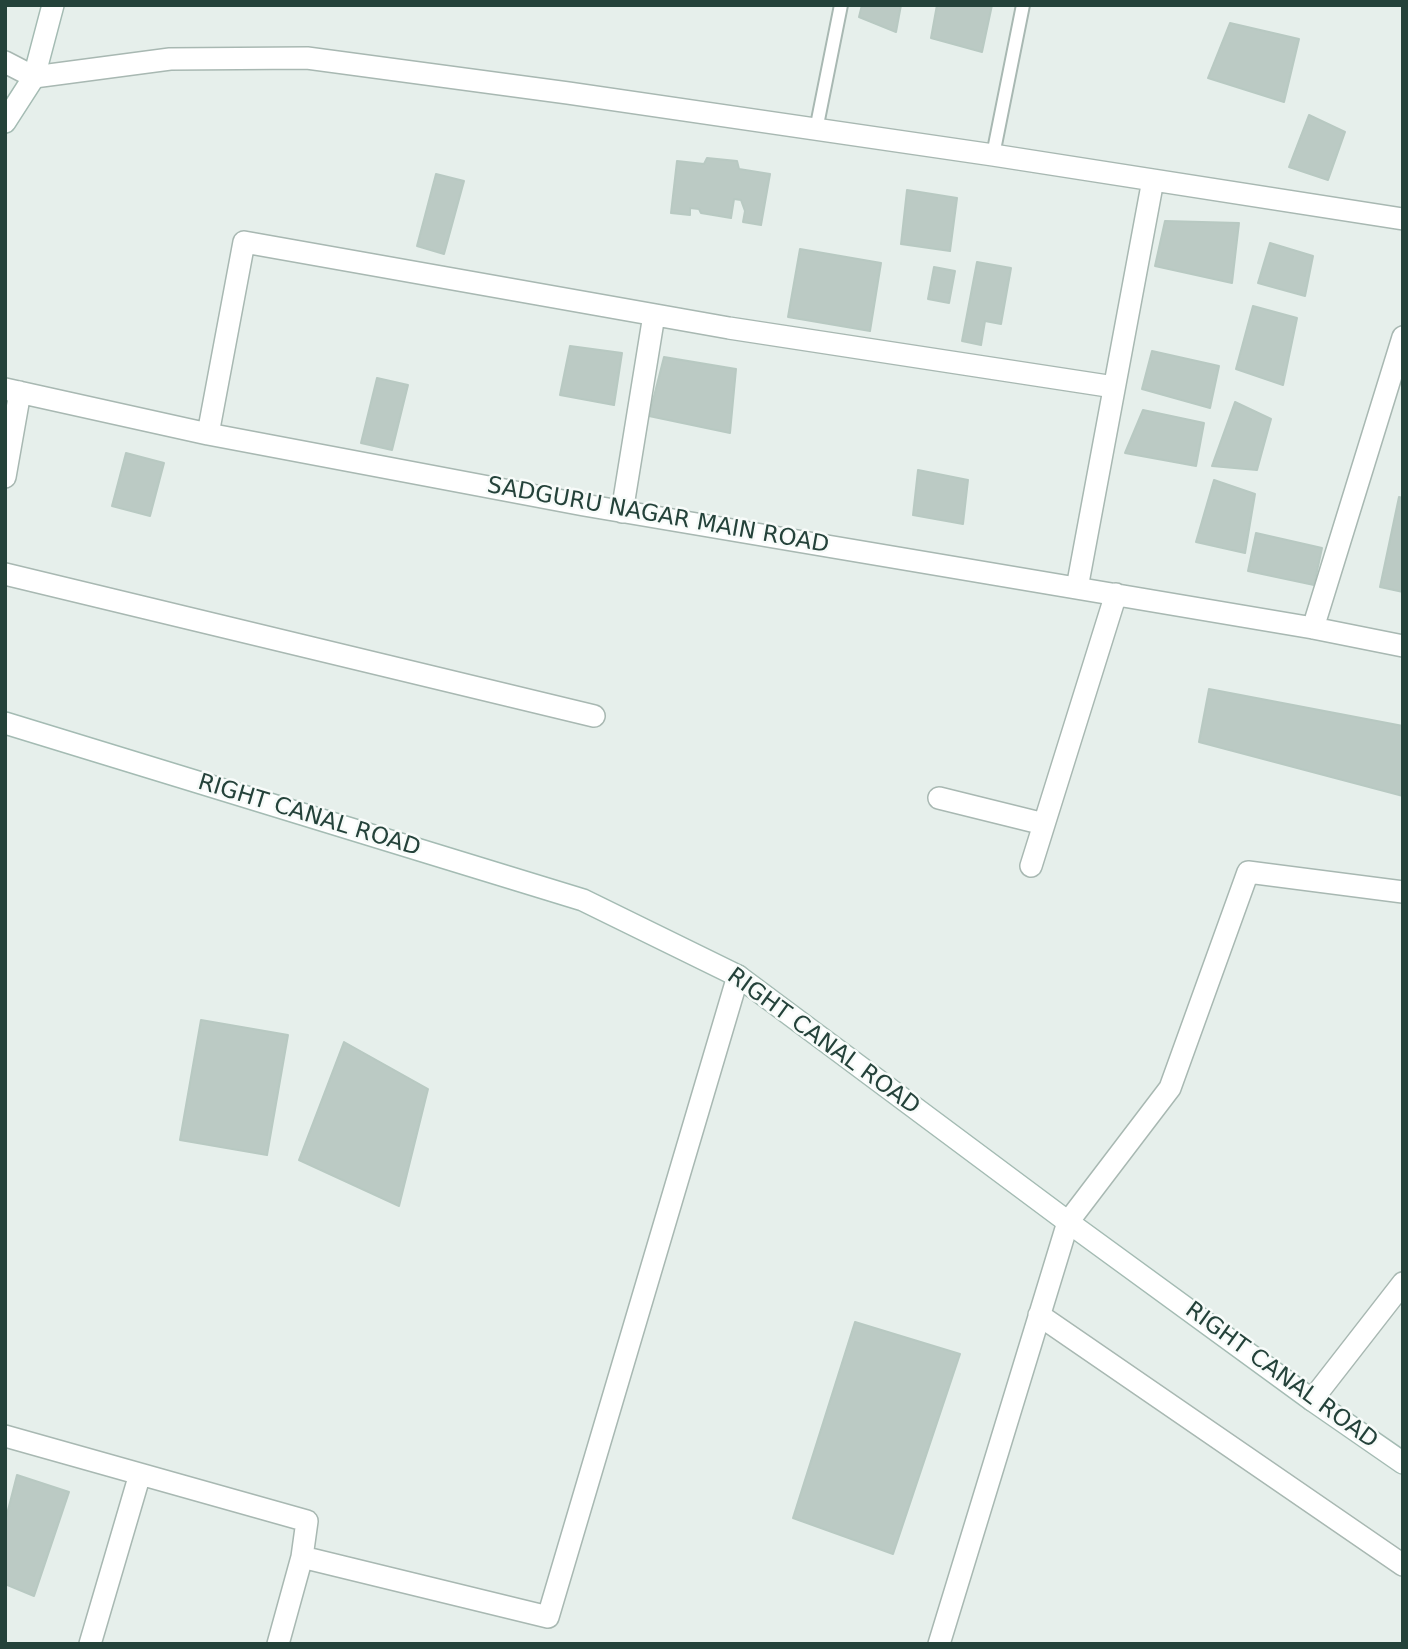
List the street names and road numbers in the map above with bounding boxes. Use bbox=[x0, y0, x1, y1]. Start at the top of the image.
street label: SADGURU NAGAR MAIN ROAD bbox=[485, 472, 831, 560]
street label: RIGHT CANAL ROAD bbox=[194, 769, 424, 863]
street label: RIGHT CANAL ROAD bbox=[721, 963, 925, 1121]
street label: RIGHT CANAL ROAD bbox=[1179, 1297, 1383, 1455]

